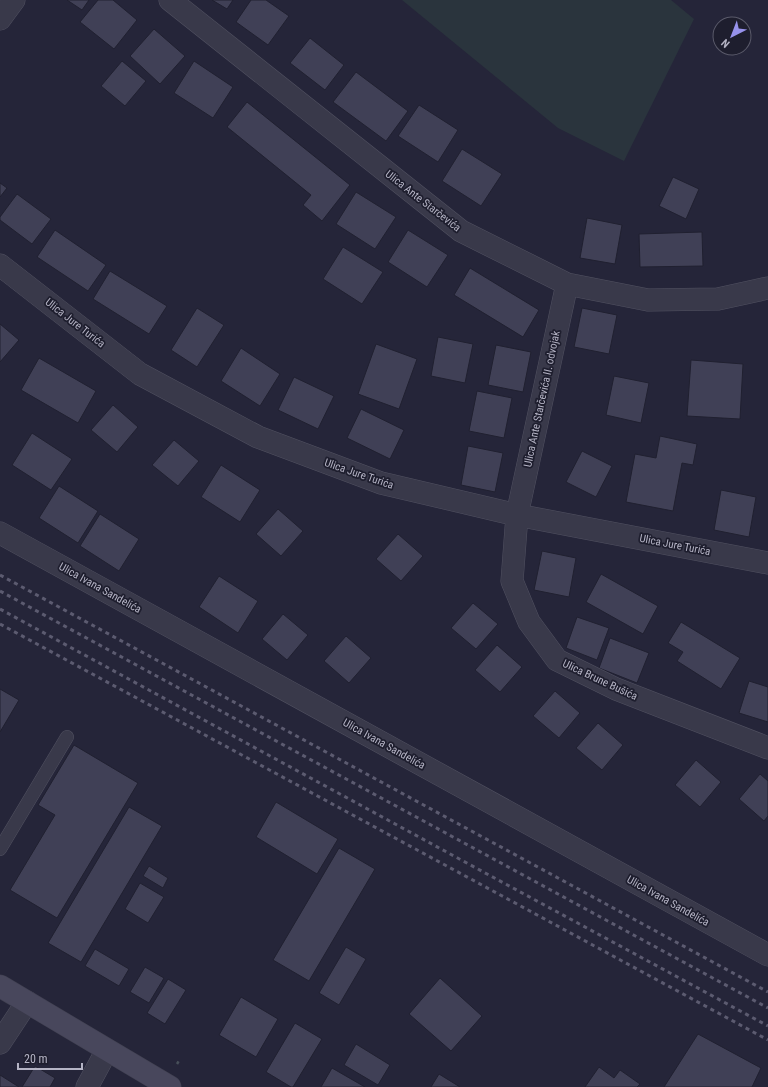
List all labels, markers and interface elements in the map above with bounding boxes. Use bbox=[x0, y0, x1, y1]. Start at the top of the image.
north arrow bbox=[712, 16, 752, 56]
text: N bbox=[719, 36, 733, 50]
street label: Ulica Ante Starčevića bbox=[383, 168, 463, 234]
street label: Ulica Jure Turića bbox=[43, 296, 107, 350]
street label: Ulica Ante Starčevića II. odvojak bbox=[521, 330, 563, 468]
street label: Ulica Jure Turića bbox=[323, 456, 395, 492]
street label: Ulica Jure Turića bbox=[638, 532, 712, 558]
street label: Ulica Ivana Sandelića bbox=[57, 560, 143, 616]
street label: Ulica Brune Bušića bbox=[561, 657, 639, 703]
street label: Ulica Ivana Sandelića bbox=[341, 716, 427, 772]
street label: Ulica Ivana Sandelića bbox=[625, 873, 711, 929]
scale bar bbox=[18, 1045, 82, 1071]
text: 20 m bbox=[24, 1052, 48, 1066]

